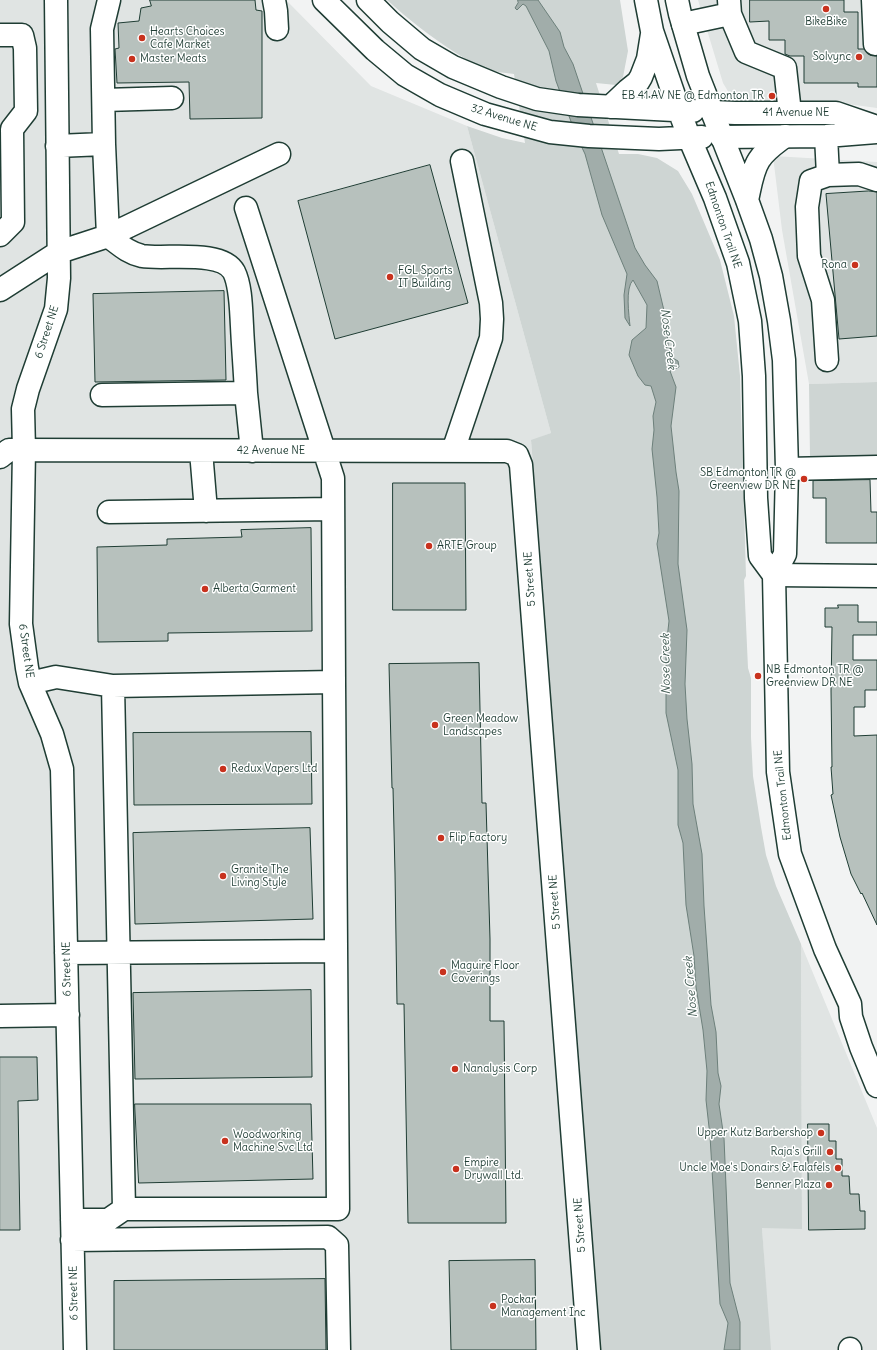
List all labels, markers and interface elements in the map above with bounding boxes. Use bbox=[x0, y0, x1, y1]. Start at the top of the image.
marker: BikeBike bbox=[821, 4, 831, 14]
place label: BikeBike bbox=[805, 15, 847, 29]
place label: Hearts Choices Cafe Market bbox=[150, 25, 224, 51]
marker: Hearts Choices Cafe Market bbox=[137, 33, 147, 43]
place label: Solvync bbox=[813, 50, 851, 64]
place label: Master Meats bbox=[140, 52, 207, 66]
marker: Solvync bbox=[854, 52, 864, 62]
marker: Master Meats bbox=[127, 54, 137, 64]
place label: EB 41 AV NE @ Edmonton TR bbox=[621, 89, 764, 103]
marker: EB 41 AV NE @ Edmonton TR bbox=[767, 91, 777, 101]
street label: 32 Avenue NE bbox=[469, 102, 539, 134]
street label: 41 Avenue NE bbox=[763, 106, 829, 120]
street label: Edmonton Trail NE bbox=[702, 180, 744, 270]
place label: Rona bbox=[821, 258, 847, 272]
marker: Rona bbox=[850, 260, 860, 270]
place label: FGL Sports IT Building bbox=[398, 264, 452, 290]
marker: FGL Sports IT Building bbox=[385, 272, 395, 282]
street label: 6 Street NE bbox=[32, 304, 62, 360]
water label: Nose Creek bbox=[657, 308, 679, 370]
street label: 42 Avenue NE bbox=[237, 444, 305, 458]
place label: SB Edmonton TR @ Greenview DR NE bbox=[700, 466, 796, 492]
marker: SB Edmonton TR @ Greenview DR NE bbox=[799, 474, 809, 484]
place label: ARTE Group bbox=[437, 539, 497, 553]
marker: ARTE Group bbox=[424, 541, 434, 551]
street label: 5 Street NE bbox=[521, 551, 539, 607]
place label: Alberta Garment bbox=[213, 582, 296, 596]
marker: Alberta Garment bbox=[200, 584, 210, 594]
street label: 6 Street NE bbox=[16, 623, 36, 679]
water label: Nose Creek bbox=[658, 633, 674, 695]
place label: NB Edmonton TR @ Greenview DR NE bbox=[766, 663, 864, 689]
marker: NB Edmonton TR @ Greenview DR NE bbox=[753, 671, 763, 681]
place label: Green Meadow Landscapes bbox=[443, 712, 518, 738]
marker: Green Meadow Landscapes bbox=[430, 720, 440, 730]
street label: Edmonton Trail NE bbox=[772, 749, 794, 841]
place label: Redux Vapers Ltd bbox=[231, 762, 318, 776]
marker: Redux Vapers Ltd bbox=[218, 764, 228, 774]
place label: Flip Factory bbox=[449, 831, 507, 845]
marker: Flip Factory bbox=[436, 833, 446, 843]
place label: Granite The Living Style bbox=[231, 863, 289, 889]
marker: Granite The Living Style bbox=[218, 871, 228, 881]
street label: 5 Street NE bbox=[546, 874, 564, 930]
street label: 6 Street NE bbox=[60, 941, 74, 997]
water label: Nose Creek bbox=[681, 956, 701, 1018]
place label: Maguire Floor Coverings bbox=[451, 959, 519, 985]
marker: Maguire Floor Coverings bbox=[438, 967, 448, 977]
place label: Nanalysis Corp bbox=[463, 1062, 537, 1076]
marker: Nanalysis Corp bbox=[450, 1064, 460, 1074]
place label: Upper Kutz Barbershop bbox=[697, 1126, 813, 1140]
place label: Woodworking Machine Svc Ltd bbox=[233, 1128, 313, 1154]
marker: Upper Kutz Barbershop bbox=[816, 1128, 826, 1138]
marker: Woodworking Machine Svc Ltd bbox=[220, 1136, 230, 1146]
place label: Raja's Grill bbox=[771, 1145, 822, 1159]
marker: Raja's Grill bbox=[825, 1147, 835, 1157]
place label: Empire Drywall Ltd. bbox=[464, 1156, 523, 1182]
place label: Uncle Moe's Donairs & Falafels bbox=[679, 1161, 830, 1175]
marker: Uncle Moe's Donairs & Falafels bbox=[833, 1163, 843, 1173]
marker: Empire Drywall Ltd. bbox=[451, 1164, 461, 1174]
place label: Benner Plaza bbox=[755, 1178, 821, 1192]
marker: Benner Plaza bbox=[824, 1180, 834, 1190]
street label: 5 Street NE bbox=[571, 1197, 589, 1253]
street label: 6 Street NE bbox=[67, 1265, 81, 1321]
place label: Pockar Management Inc bbox=[501, 1293, 586, 1319]
marker: Pockar Management Inc bbox=[488, 1301, 498, 1311]

